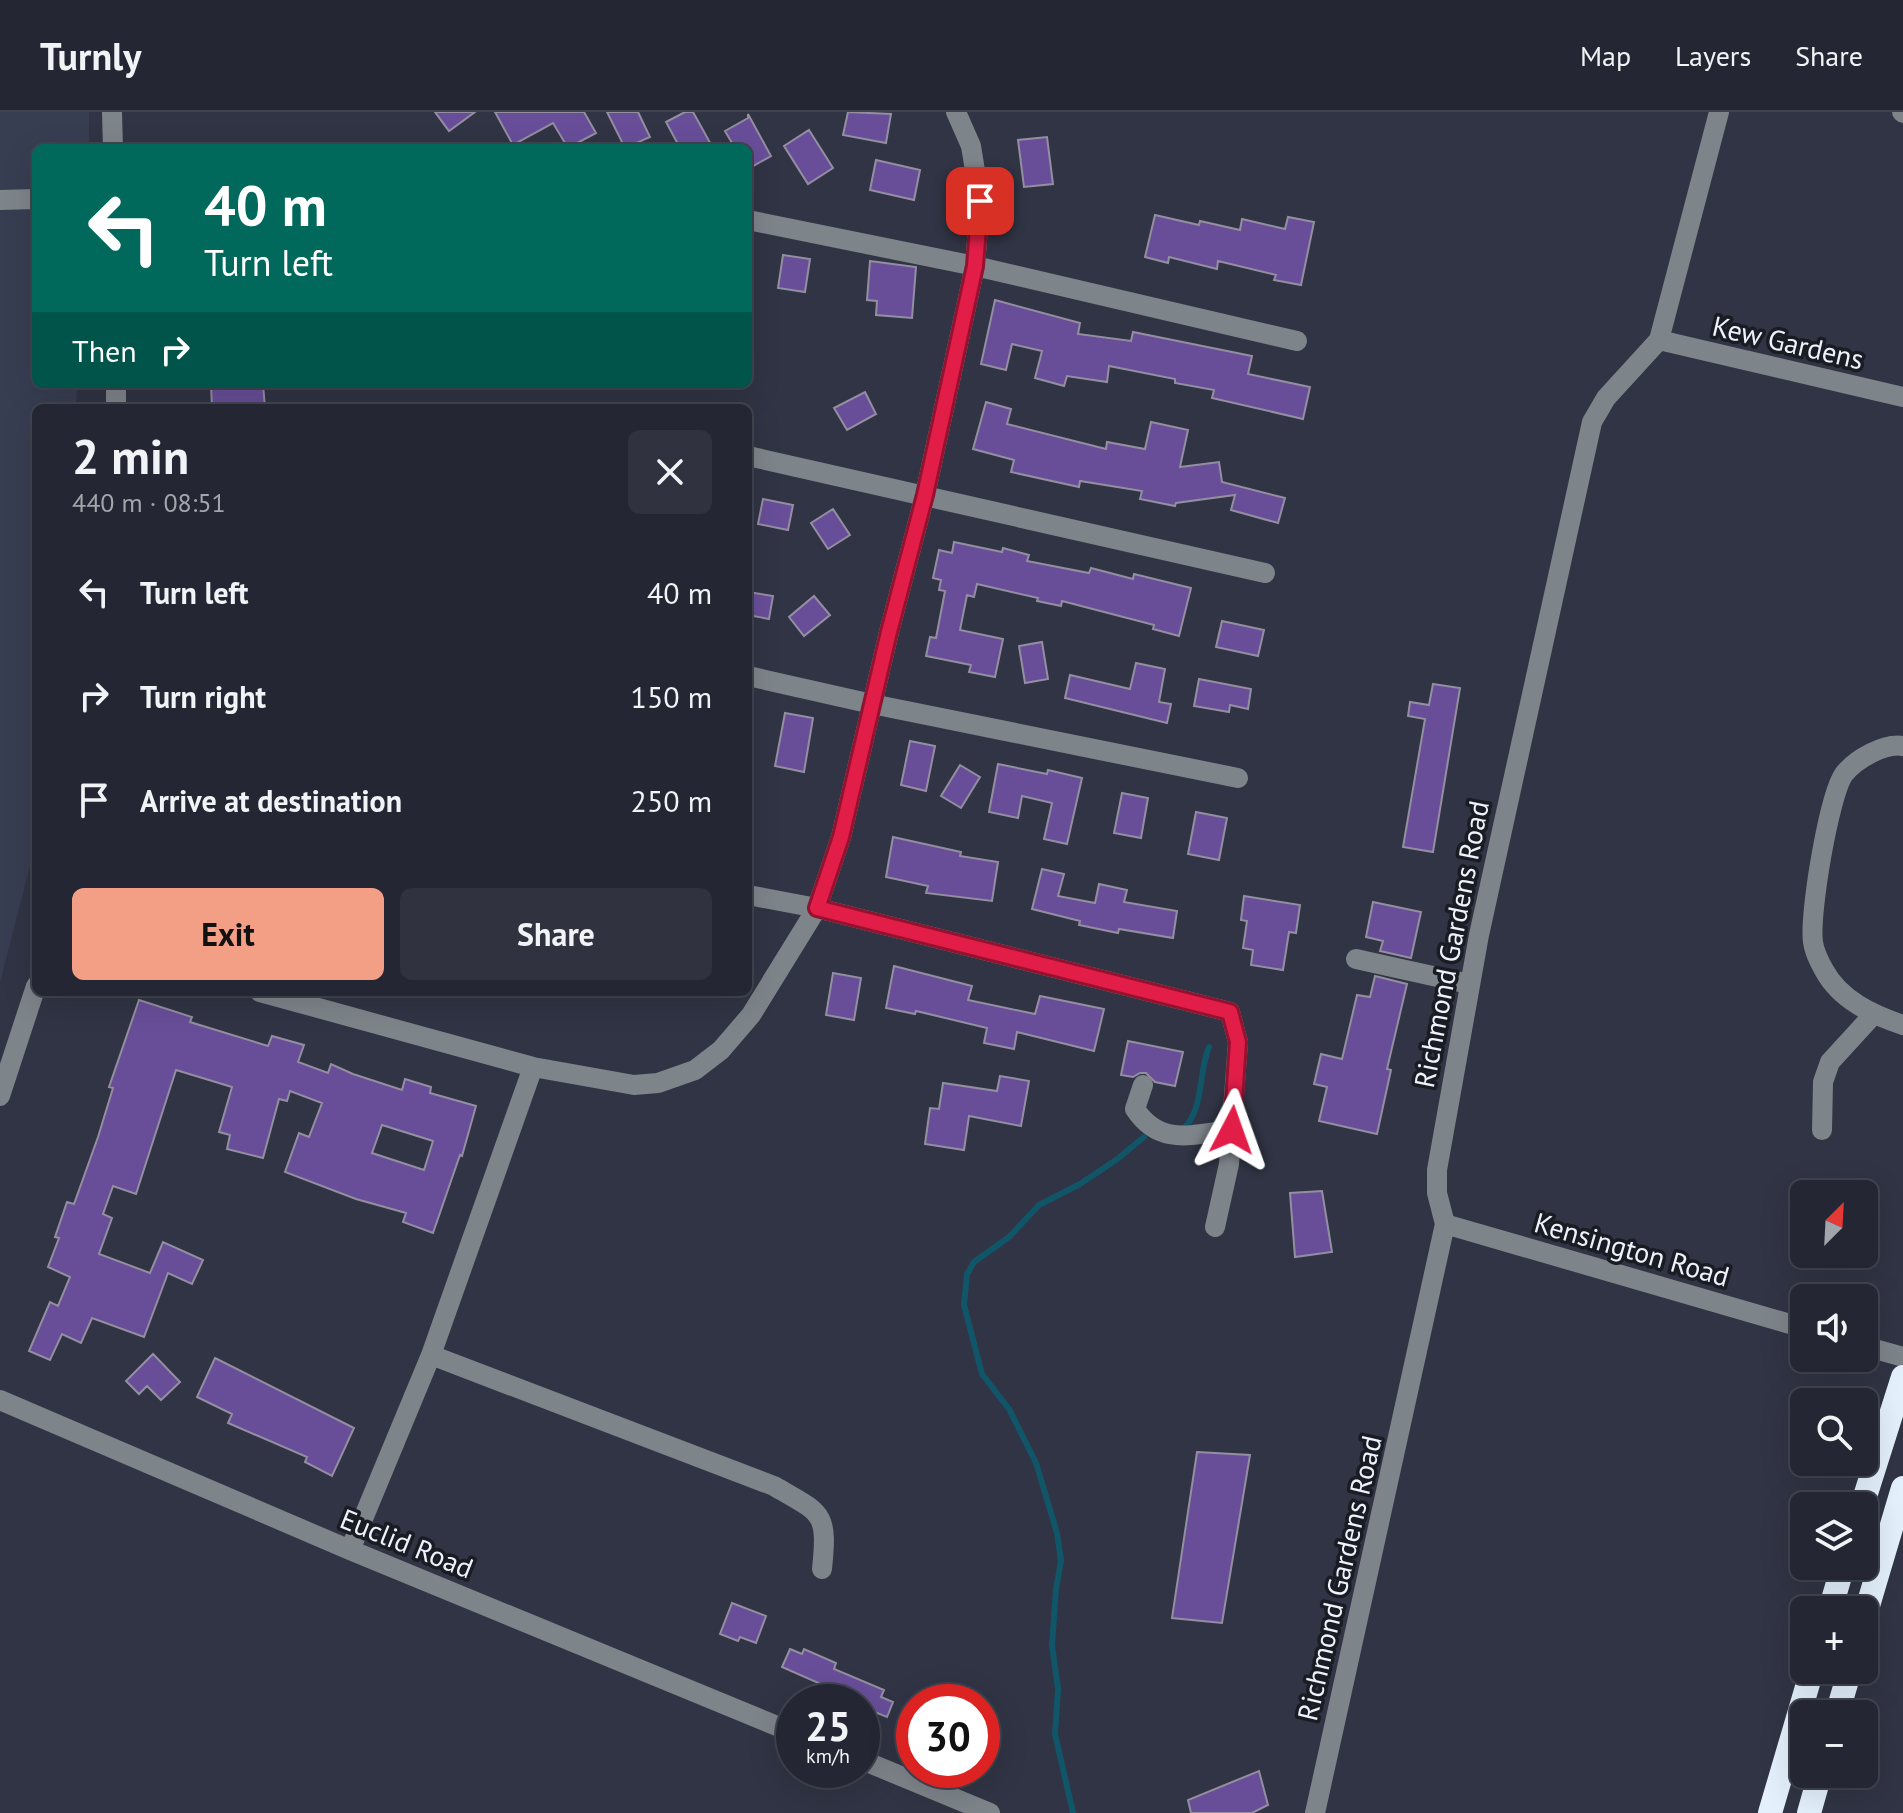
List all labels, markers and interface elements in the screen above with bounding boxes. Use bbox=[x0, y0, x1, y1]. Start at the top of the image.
text: Turnly bbox=[40, 31, 141, 80]
text: Map bbox=[1580, 37, 1631, 74]
text: Layers bbox=[1675, 37, 1751, 74]
text: Share bbox=[1795, 37, 1863, 74]
pin bbox=[946, 167, 1014, 235]
text: 40 m bbox=[204, 169, 327, 241]
icon: left bbox=[72, 176, 176, 280]
icon: arrive bbox=[958, 179, 1002, 223]
text: Turn left bbox=[204, 239, 333, 286]
street label: Kew Gardens bbox=[1709, 307, 1867, 377]
icon: right bbox=[153, 328, 197, 372]
text: Then bbox=[72, 331, 137, 370]
text: 2 min bbox=[72, 425, 189, 487]
button: close bbox=[628, 430, 712, 514]
text: 440 m · 08:51 bbox=[72, 486, 226, 519]
icon: left bbox=[72, 570, 116, 614]
text: Turn left bbox=[140, 573, 248, 612]
text: 40 m bbox=[647, 573, 712, 612]
icon: right bbox=[72, 674, 116, 718]
text: Turn right bbox=[140, 677, 266, 716]
text: 150 m bbox=[631, 677, 712, 716]
icon: arrive bbox=[72, 778, 116, 822]
text: Arrive at destination bbox=[140, 781, 402, 820]
text: 250 m bbox=[631, 781, 712, 820]
street label: Richmond Gardens Road bbox=[1405, 797, 1497, 1091]
button: Exit bbox=[72, 888, 384, 980]
button: Share bbox=[400, 888, 712, 980]
position arrow bbox=[1190, 1088, 1274, 1172]
north arrow bbox=[1790, 1180, 1878, 1268]
map controls bbox=[1790, 1180, 1878, 1788]
street label: Kensington Road bbox=[1530, 1203, 1734, 1295]
button: sound bbox=[1790, 1284, 1878, 1372]
button: search bbox=[1790, 1388, 1878, 1476]
street label: Richmond Gardens Road bbox=[1288, 1432, 1390, 1724]
button: layers bbox=[1790, 1492, 1878, 1580]
street label: Euclid Road bbox=[335, 1500, 479, 1586]
button: + bbox=[1790, 1596, 1878, 1684]
speed limit sign: 30 bbox=[896, 1684, 1000, 1788]
text: 25 bbox=[805, 1700, 851, 1752]
button: − bbox=[1790, 1700, 1878, 1788]
text: km/h bbox=[806, 1743, 850, 1769]

